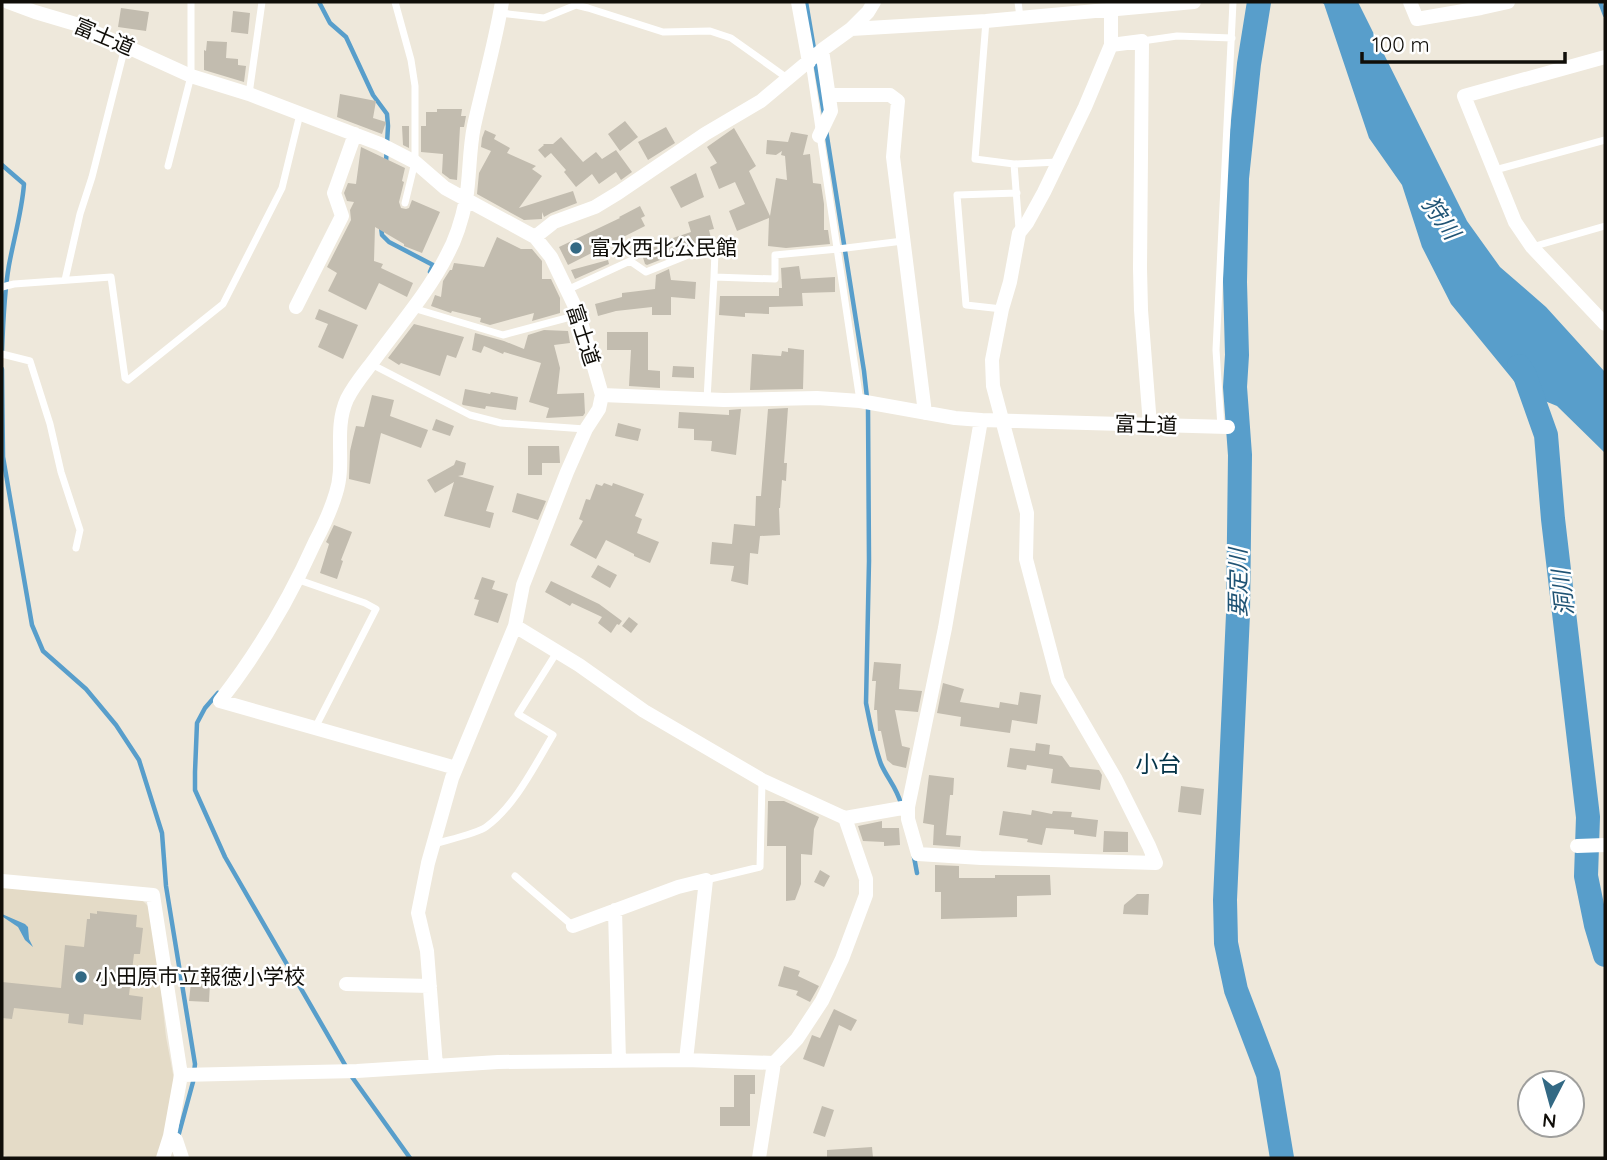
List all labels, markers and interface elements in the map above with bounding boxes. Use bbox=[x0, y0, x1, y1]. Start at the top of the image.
street label: 富士道 bbox=[70, 12, 138, 60]
scale bar bbox=[1362, 21, 1565, 65]
text: 100 m bbox=[1372, 31, 1430, 57]
water label: 狩川 bbox=[1416, 191, 1468, 247]
place label: 富水西北公民館 bbox=[590, 234, 737, 260]
marker: 富水西北公民館 bbox=[568, 240, 584, 256]
street label: 富士道 bbox=[562, 301, 606, 369]
street label: 富士道 bbox=[1114, 410, 1178, 438]
water label: 要定川 bbox=[1223, 546, 1252, 618]
water label: 洞川 bbox=[1545, 566, 1579, 617]
district label: 小台 bbox=[1135, 749, 1181, 778]
place label: 小田原市立報徳小学校 bbox=[95, 963, 305, 989]
marker: 小田原市立報徳小学校 bbox=[73, 969, 89, 985]
north arrow bbox=[1516, 1069, 1586, 1139]
text: N bbox=[1541, 1108, 1557, 1134]

